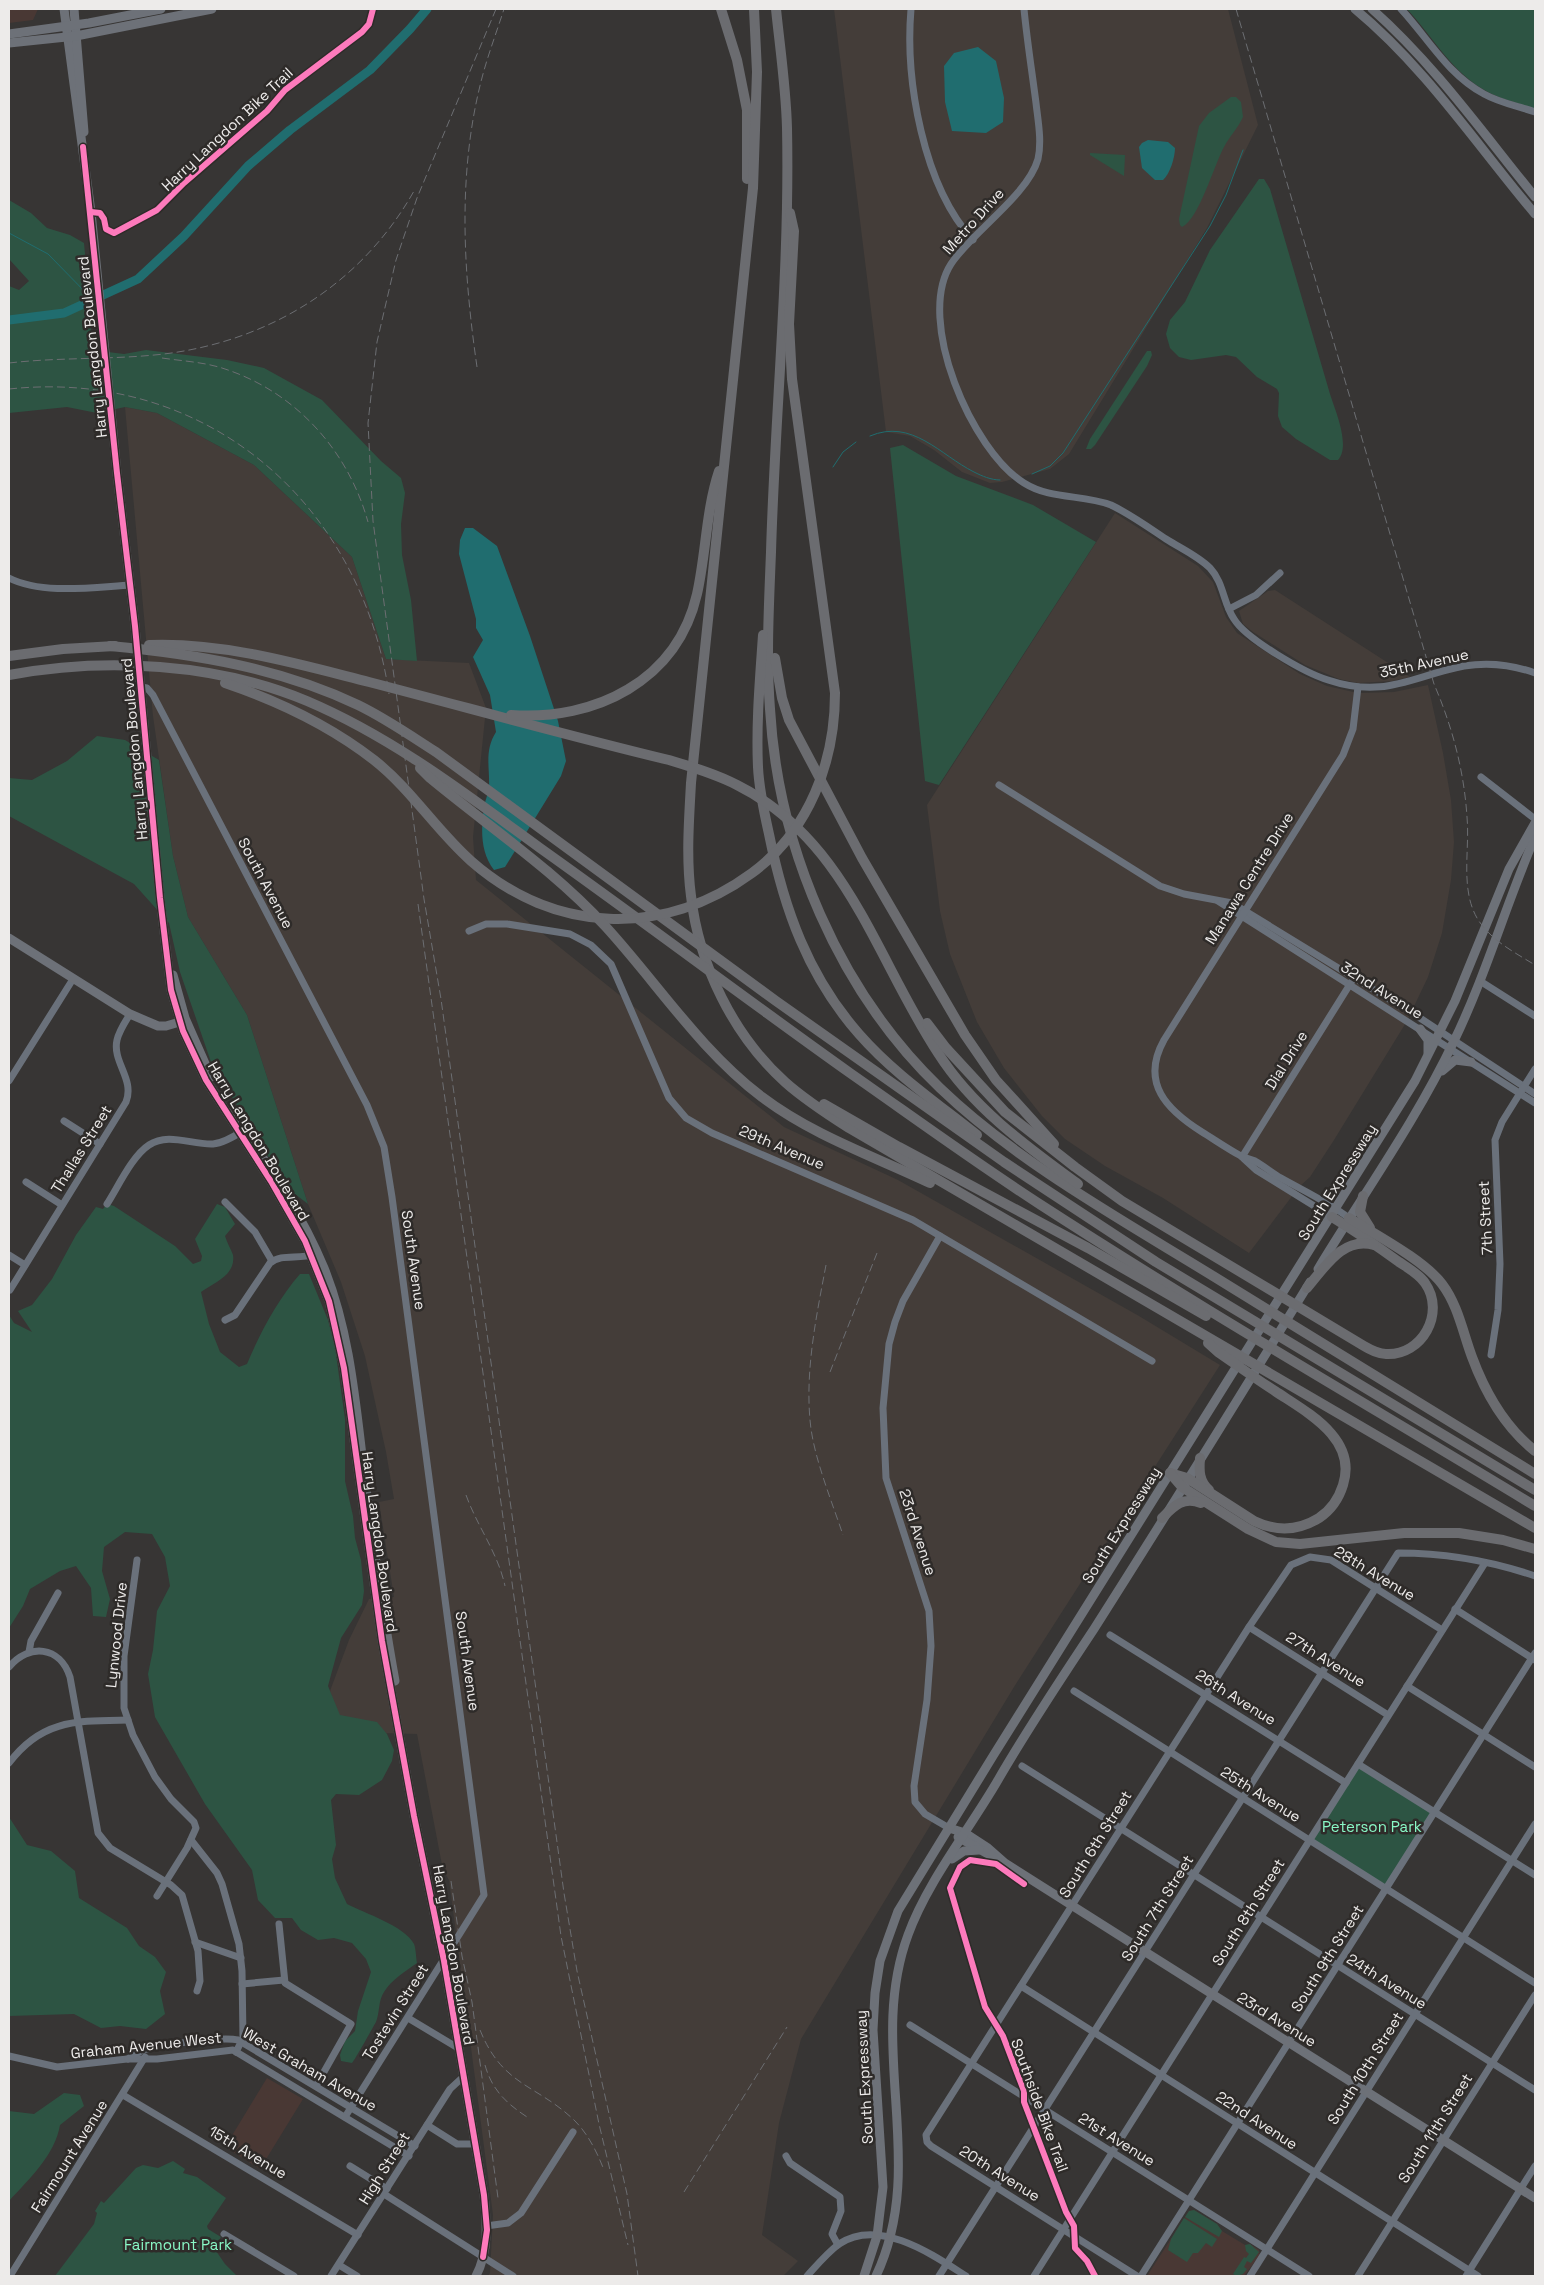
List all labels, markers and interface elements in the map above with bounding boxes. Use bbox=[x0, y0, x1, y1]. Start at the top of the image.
street label: Harry Langdon Bike Trail bbox=[157, 63, 297, 195]
street label: Metro Drive bbox=[938, 184, 1008, 258]
street label: Harry Langdon Boulevard bbox=[73, 255, 111, 439]
street label: 35th Avenue bbox=[1378, 644, 1470, 682]
street label: Harry Langdon Boulevard bbox=[117, 657, 151, 841]
street label: Manawa Centre Drive bbox=[1201, 808, 1297, 948]
street label: South Avenue bbox=[234, 834, 298, 932]
street label: 32nd Avenue bbox=[1337, 957, 1427, 1023]
street label: Dial Drive bbox=[1261, 1027, 1312, 1093]
street label: Harry Langdon Boulevard bbox=[204, 1058, 314, 1224]
street label: Thallas Street bbox=[46, 1101, 116, 1197]
street label: 29th Avenue bbox=[736, 1120, 828, 1174]
street label: South Expressway bbox=[1293, 1120, 1381, 1244]
street label: 7th Street bbox=[1474, 1180, 1496, 1256]
street label: South Avenue bbox=[398, 1209, 430, 1311]
street label: Harry Langdon Boulevard bbox=[358, 1450, 402, 1634]
street label: South Expressway bbox=[1077, 1463, 1165, 1587]
street label: 23rd Avenue bbox=[895, 1486, 941, 1578]
street label: 28th Avenue bbox=[1331, 1541, 1419, 1605]
street label: Lynwood Drive bbox=[101, 1581, 131, 1689]
street label: South Avenue bbox=[452, 1610, 484, 1712]
street label: 27th Avenue bbox=[1283, 1627, 1369, 1691]
street label: 26th Avenue bbox=[1192, 1665, 1280, 1729]
street label: 25th Avenue bbox=[1217, 1762, 1305, 1826]
street label: South 6th Street bbox=[1054, 1787, 1136, 1901]
park label: Peterson Park bbox=[1322, 1817, 1422, 1836]
street label: South 7th Street bbox=[1117, 1851, 1197, 1965]
street label: South 8th Street bbox=[1207, 1855, 1289, 1969]
street label: Harry Langdon Boulevard bbox=[429, 1863, 479, 2047]
street label: South 9th Street bbox=[1286, 1901, 1368, 2015]
street label: 24th Avenue bbox=[1343, 1949, 1431, 2013]
street label: Tostevin Street bbox=[358, 1960, 432, 2064]
street label: 23rd Avenue bbox=[1234, 1987, 1320, 2051]
street label: South 10th Street bbox=[1323, 2008, 1407, 2128]
street label: South Expressway bbox=[851, 2010, 877, 2144]
street label: West Graham Avenue bbox=[240, 2023, 380, 2115]
street label: Graham Avenue West bbox=[70, 2028, 222, 2062]
street label: Southside Bike Trail bbox=[1007, 2036, 1073, 2174]
street label: South 11th Street bbox=[1394, 2069, 1476, 2186]
street label: 22nd Avenue bbox=[1213, 2087, 1302, 2154]
street label: Fairmount Avenue bbox=[27, 2096, 112, 2216]
street label: 21st Avenue bbox=[1075, 2108, 1159, 2170]
street label: 15th Avenue bbox=[205, 2121, 291, 2183]
street label: High Street bbox=[354, 2128, 414, 2208]
street label: 20th Avenue bbox=[956, 2141, 1044, 2205]
park label: Fairmount Park bbox=[124, 2235, 232, 2254]

